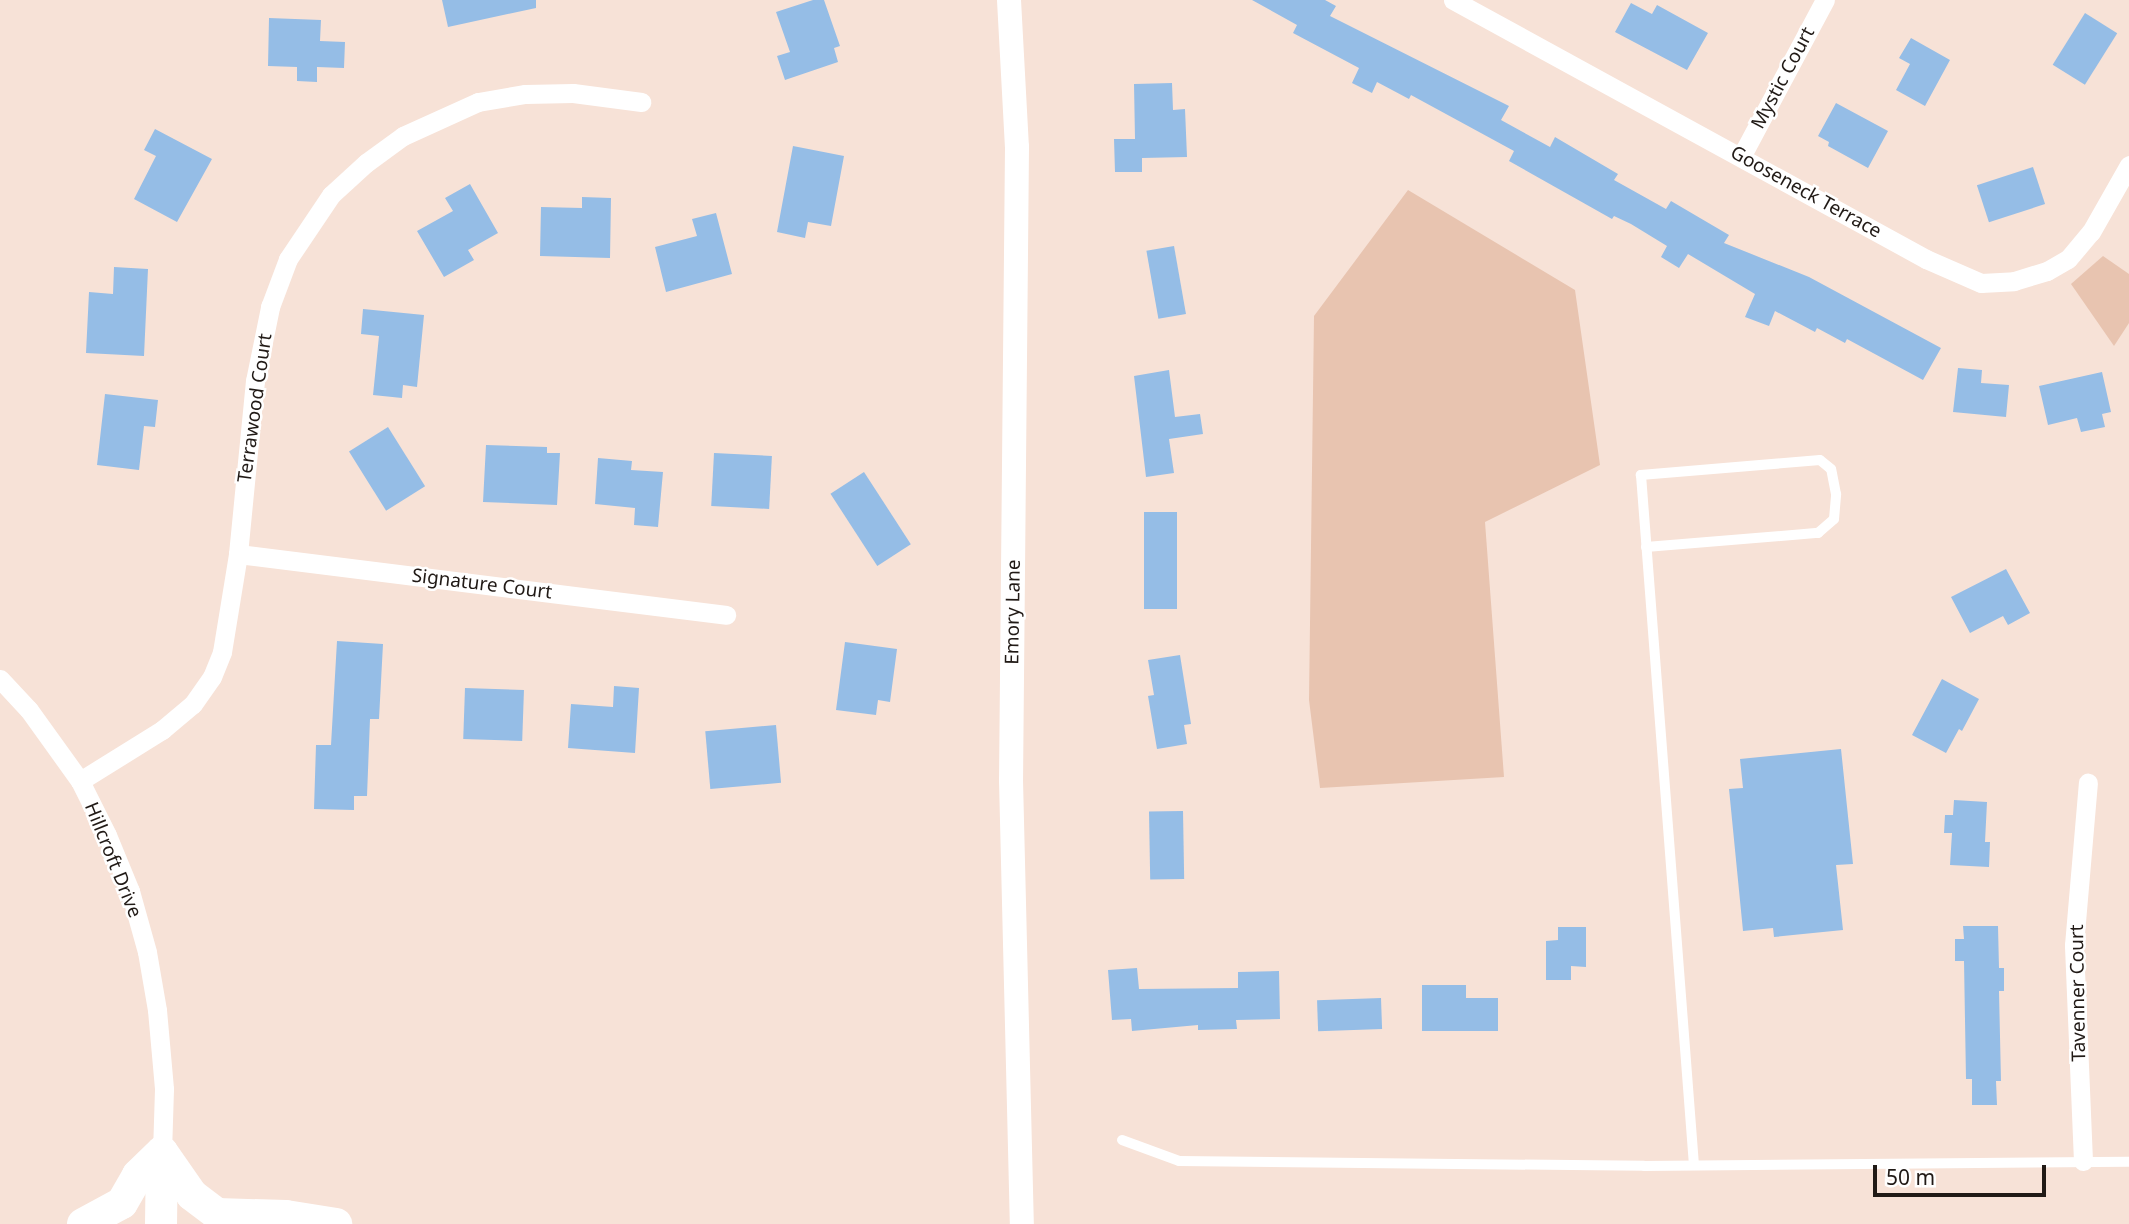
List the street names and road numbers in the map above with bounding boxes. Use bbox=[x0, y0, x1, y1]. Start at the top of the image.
street label: Mystic Court bbox=[1747, 23, 1819, 133]
street label: Gooseneck Terrace bbox=[1727, 141, 1885, 243]
street label: Terrawood Court bbox=[233, 332, 277, 484]
street label: Emory Lane bbox=[1001, 559, 1025, 665]
street label: Signature Court bbox=[411, 564, 553, 604]
street label: Hillcroft Drive bbox=[80, 799, 146, 921]
street label: Tavenner Court bbox=[2065, 924, 2091, 1062]

